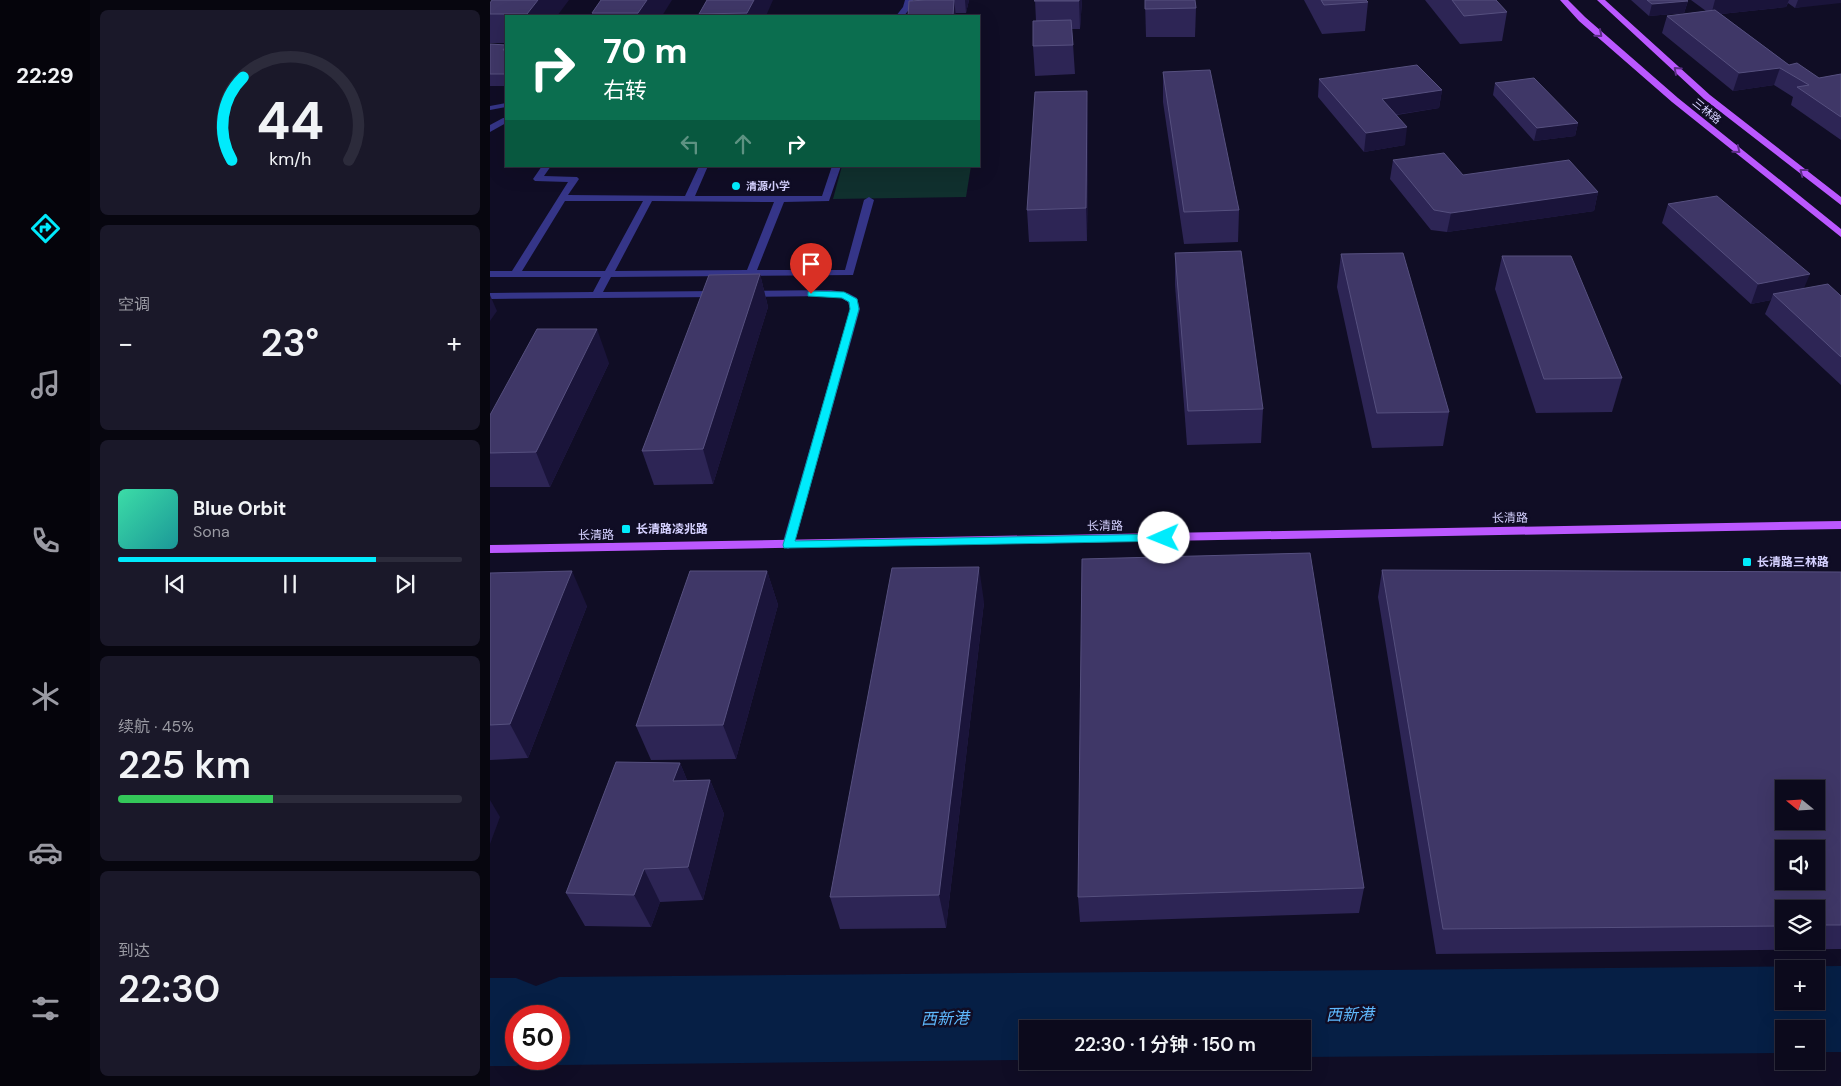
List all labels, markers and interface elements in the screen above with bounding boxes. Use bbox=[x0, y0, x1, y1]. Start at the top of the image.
text: 70 m bbox=[603, 28, 687, 74]
one-way arrow bbox=[1593, 28, 1602, 37]
icon: right bbox=[520, 35, 585, 100]
text: 22:29 bbox=[16, 61, 74, 90]
one-way arrow bbox=[1673, 67, 1682, 76]
text: 右转 bbox=[603, 76, 647, 105]
text: 44 bbox=[256, 87, 324, 155]
street label: 三林路 bbox=[1690, 95, 1724, 127]
icon: left bbox=[676, 130, 704, 158]
icon: ahead bbox=[729, 130, 757, 158]
icon: right bbox=[782, 130, 810, 158]
one-way arrow bbox=[1731, 144, 1740, 152]
text: km/h bbox=[269, 147, 311, 171]
one-way arrow bbox=[1800, 170, 1809, 178]
place label: 清源小学 bbox=[746, 179, 790, 193]
marker: 清源小学 bbox=[730, 180, 742, 192]
icon: directions bbox=[28, 211, 63, 246]
pin bbox=[790, 243, 832, 294]
icon: arrive bbox=[797, 250, 825, 278]
text: 空调 bbox=[118, 294, 150, 315]
text: 23° bbox=[261, 318, 319, 368]
text: − bbox=[118, 325, 133, 362]
text: + bbox=[447, 325, 462, 362]
icon: music bbox=[28, 367, 63, 402]
text: Blue Orbit bbox=[193, 496, 286, 521]
street label: 长清路 bbox=[1492, 510, 1528, 526]
position arrow bbox=[1137, 511, 1189, 563]
street label: 长清路 bbox=[1087, 518, 1123, 534]
text: Sona bbox=[193, 521, 230, 542]
place label: 长清路凌兆路 bbox=[636, 521, 708, 537]
icon: phone bbox=[28, 523, 63, 558]
marker: 长清路凌兆路 bbox=[620, 523, 632, 535]
street label: 长清路 bbox=[578, 527, 614, 543]
place label: 长清路三林路 bbox=[1757, 554, 1829, 570]
marker: 长清路三林路 bbox=[1741, 556, 1753, 568]
icon: previous bbox=[161, 570, 189, 598]
icon: pause bbox=[276, 570, 304, 598]
icon: next bbox=[391, 570, 419, 598]
icon: climate bbox=[28, 679, 63, 714]
text: 续航 · 45% bbox=[118, 716, 194, 737]
text: 225 km bbox=[118, 740, 251, 790]
north arrow bbox=[1775, 780, 1825, 830]
map controls bbox=[1775, 780, 1825, 1070]
icon: car bbox=[28, 835, 63, 870]
button: sound bbox=[1775, 840, 1825, 890]
button: layers bbox=[1775, 900, 1825, 950]
text: 到达 bbox=[118, 940, 150, 961]
button: + bbox=[1775, 960, 1825, 1010]
text: 22:30 bbox=[118, 964, 220, 1014]
icon: filters bbox=[28, 991, 63, 1026]
water label: 西新港 bbox=[1326, 1004, 1376, 1025]
speed limit sign: 50 bbox=[505, 1005, 570, 1070]
water label: 西新港 bbox=[921, 1008, 971, 1029]
button: − bbox=[1775, 1020, 1825, 1070]
text: 22:30 · 1 分钟 · 150 m bbox=[1074, 1032, 1256, 1057]

